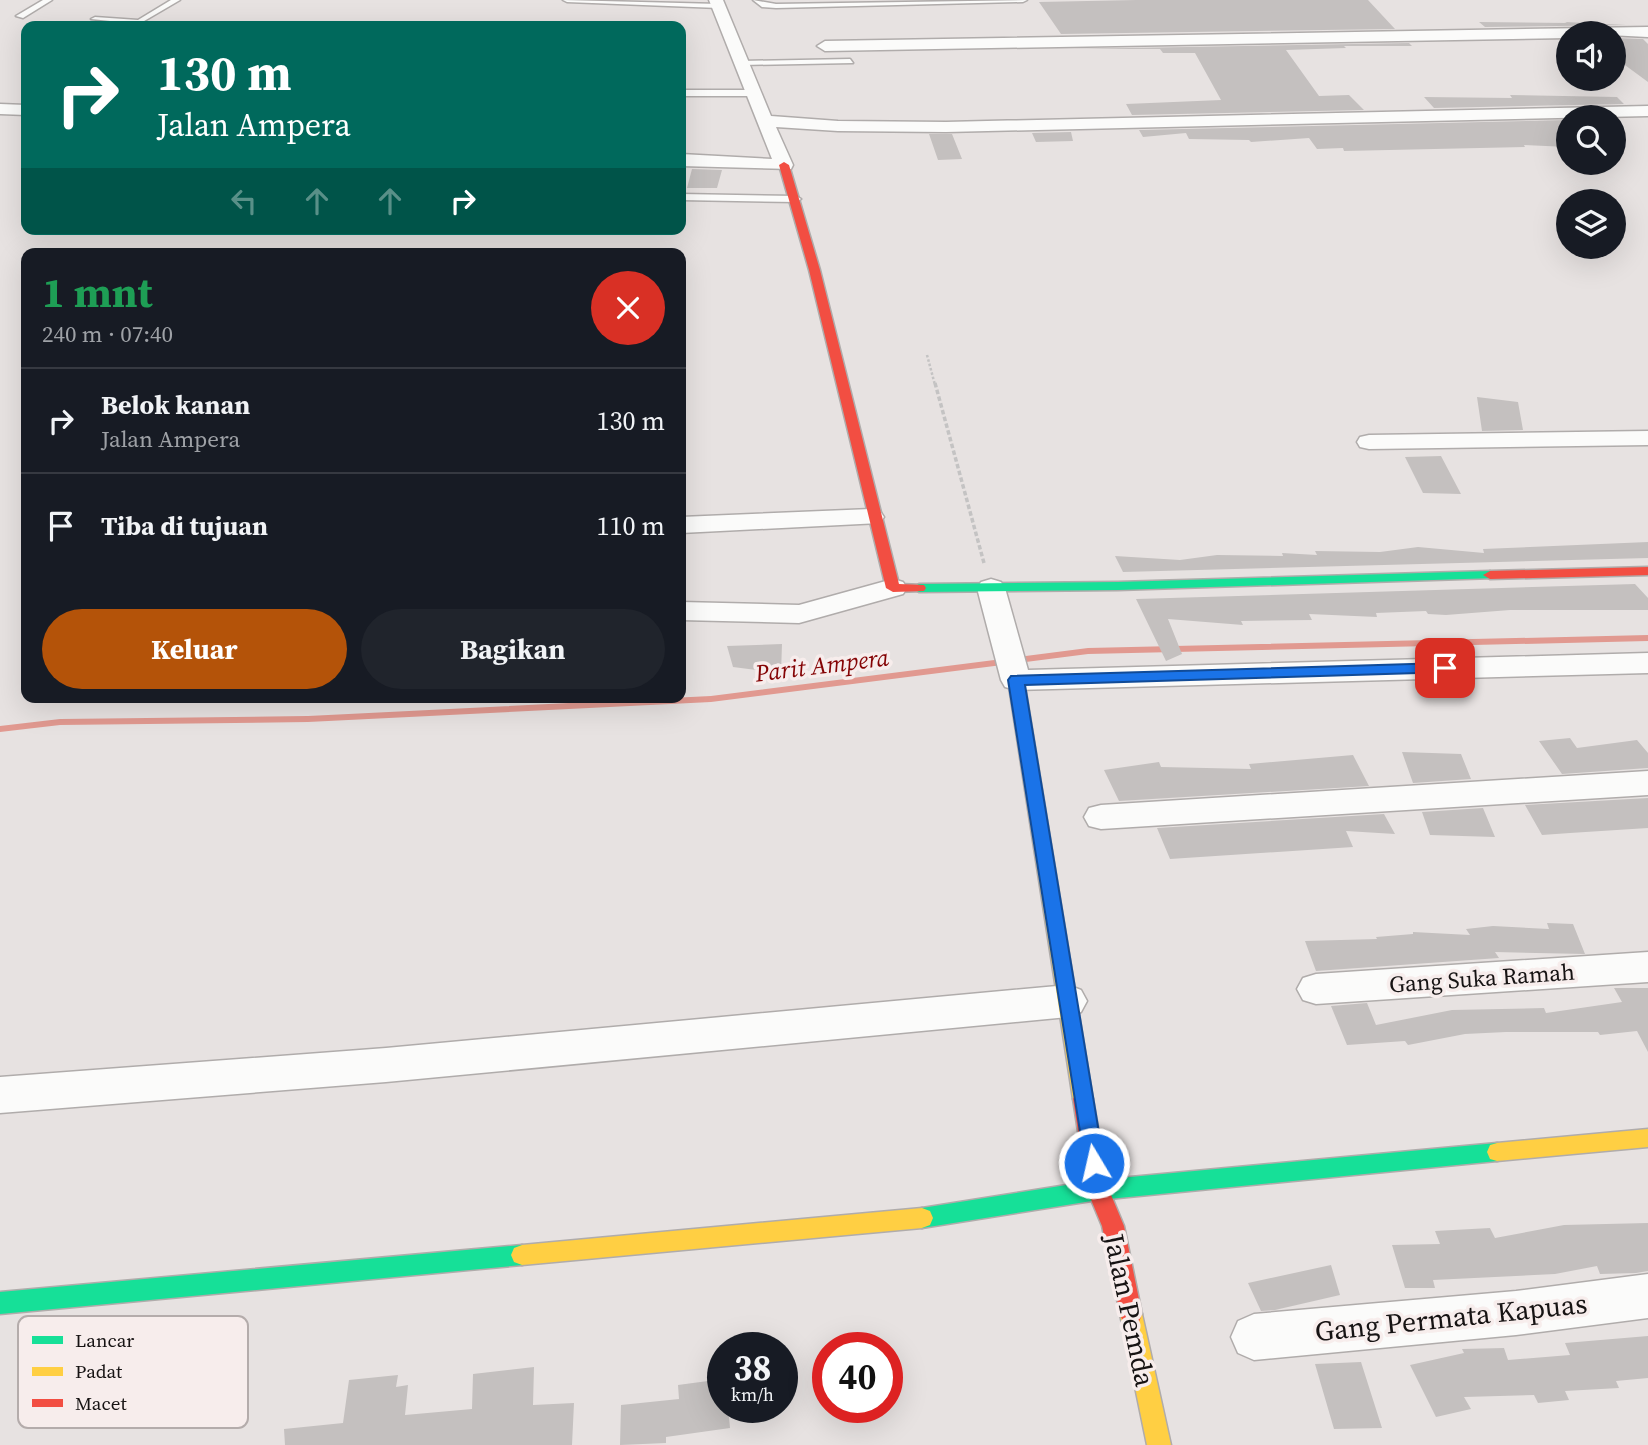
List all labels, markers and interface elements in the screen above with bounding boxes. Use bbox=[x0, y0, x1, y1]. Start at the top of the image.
map controls bbox=[1556, 21, 1626, 259]
button: sound bbox=[1556, 21, 1626, 91]
text: 130 m bbox=[157, 39, 292, 106]
icon: right bbox=[42, 49, 133, 140]
text: Jalan Ampera bbox=[157, 103, 351, 147]
button: search bbox=[1556, 105, 1626, 175]
icon: left bbox=[225, 182, 263, 220]
icon: ahead bbox=[298, 182, 336, 220]
icon: ahead bbox=[371, 182, 409, 220]
icon: right bbox=[444, 182, 482, 220]
button: layers bbox=[1556, 189, 1626, 259]
text: 1 mnt bbox=[42, 263, 153, 321]
button: close bbox=[591, 271, 665, 345]
text: 240 m · 07:40 bbox=[42, 318, 173, 350]
text: Belok kanan bbox=[101, 387, 250, 423]
icon: right bbox=[42, 402, 80, 440]
text: 130 m bbox=[597, 403, 665, 439]
text: Jalan Ampera bbox=[101, 423, 240, 455]
icon: arrive bbox=[42, 507, 80, 545]
text: Tiba di tujuan bbox=[101, 508, 268, 544]
text: 110 m bbox=[597, 508, 665, 544]
button: Keluar bbox=[42, 609, 347, 689]
button: Bagikan bbox=[361, 609, 665, 689]
pin bbox=[1415, 638, 1475, 698]
water label: Parit Ampera bbox=[752, 640, 891, 690]
icon: arrive bbox=[1426, 649, 1464, 687]
street label: Gang Suka Ramah bbox=[1388, 956, 1576, 1000]
position arrow bbox=[1057, 1126, 1131, 1200]
street label: Jalan Pemda bbox=[1095, 1229, 1165, 1390]
street label: Gang Permata Kapuas bbox=[1313, 1284, 1589, 1350]
legend bbox=[18, 1316, 248, 1428]
text: Lancar bbox=[75, 1327, 134, 1353]
speed limit sign: 40 bbox=[812, 1332, 903, 1423]
text: 38 bbox=[734, 1344, 771, 1392]
text: Padat bbox=[75, 1358, 123, 1384]
text: km/h bbox=[731, 1382, 774, 1407]
text: Macet bbox=[75, 1390, 127, 1416]

